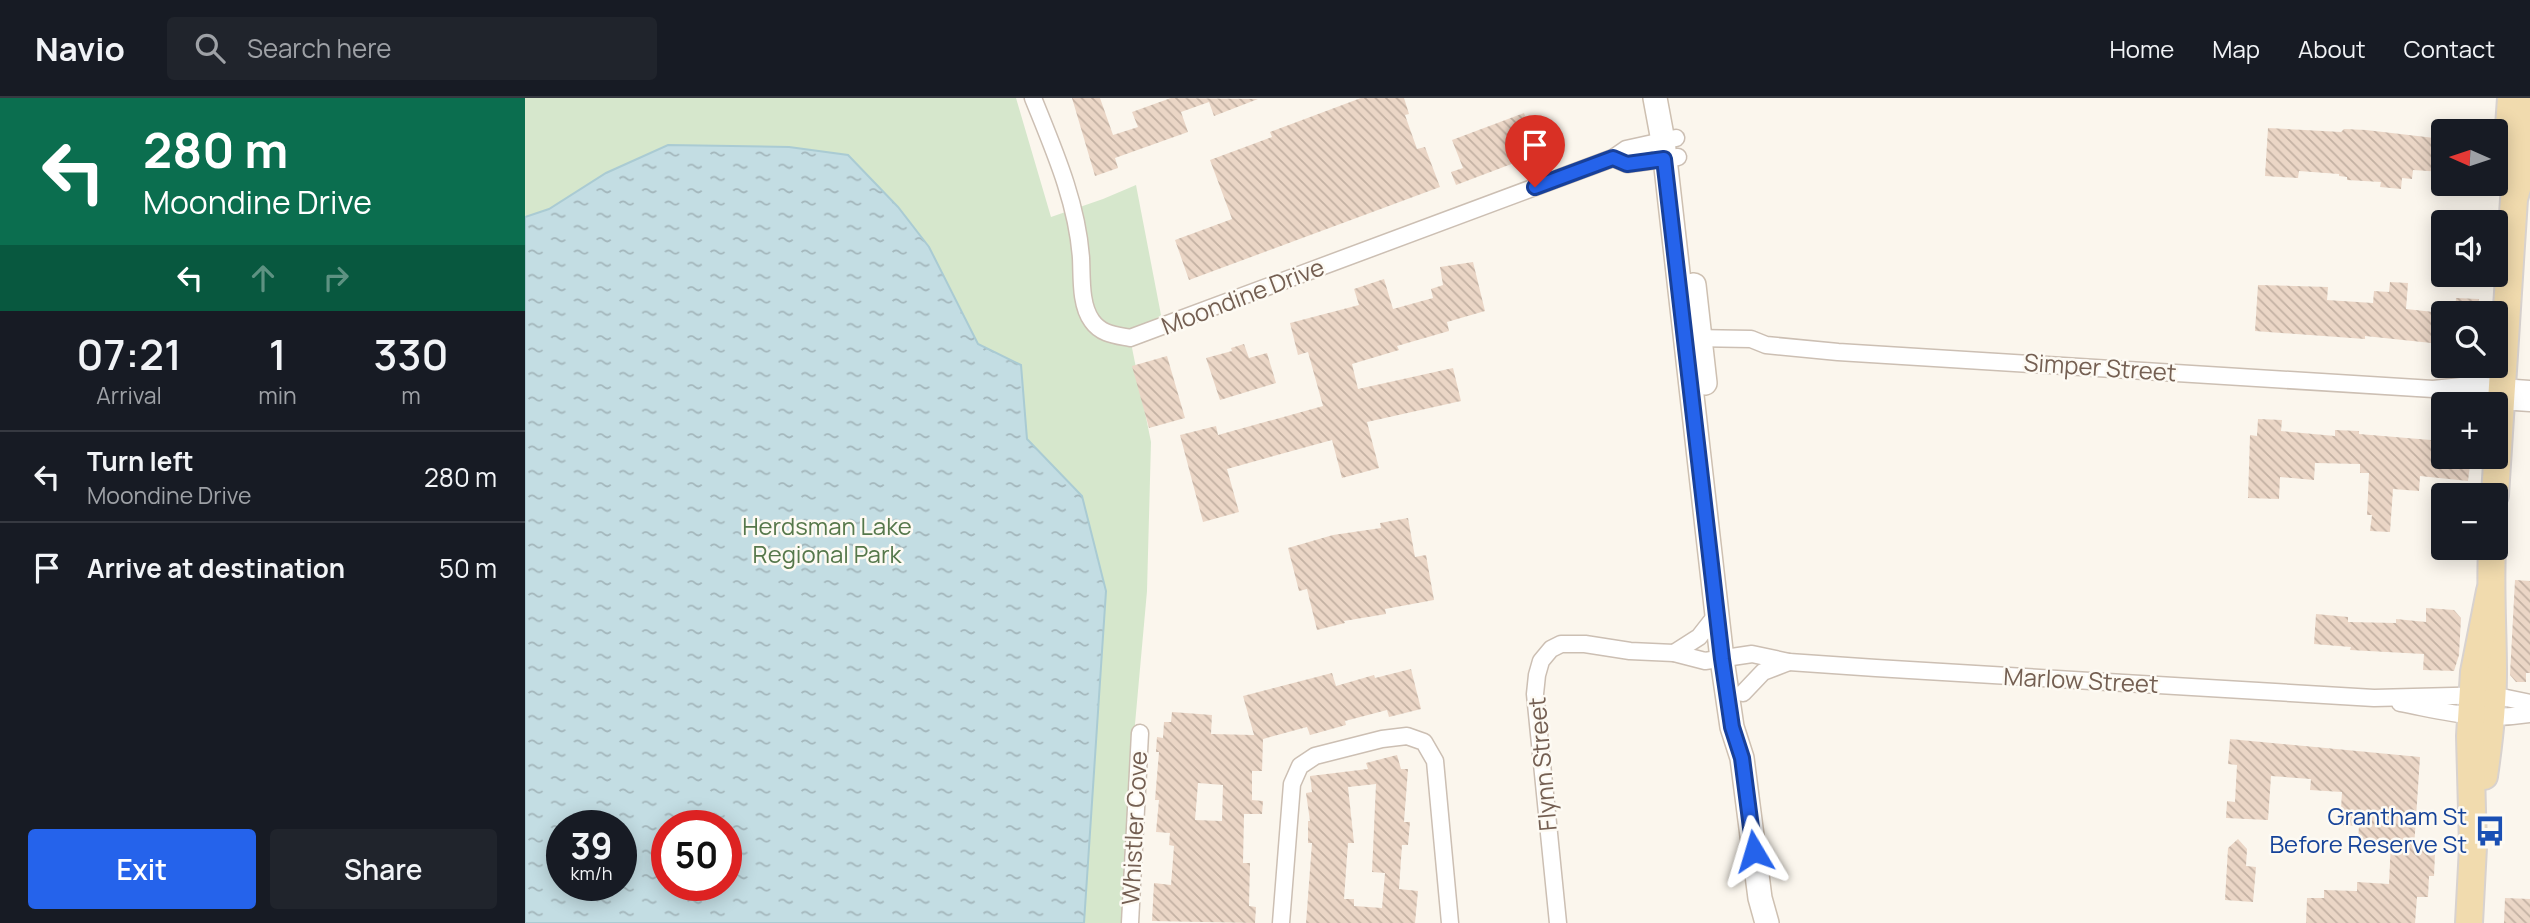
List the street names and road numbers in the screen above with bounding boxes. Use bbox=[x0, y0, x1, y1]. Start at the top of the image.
street label: Moondine Drive bbox=[1156, 249, 1329, 342]
street label: Simper Street bbox=[2023, 345, 2178, 388]
street label: Marlow Street bbox=[2003, 659, 2159, 700]
street label: Flynn Street bbox=[1519, 696, 1564, 832]
street label: Whistler Cove bbox=[1113, 750, 1154, 906]

